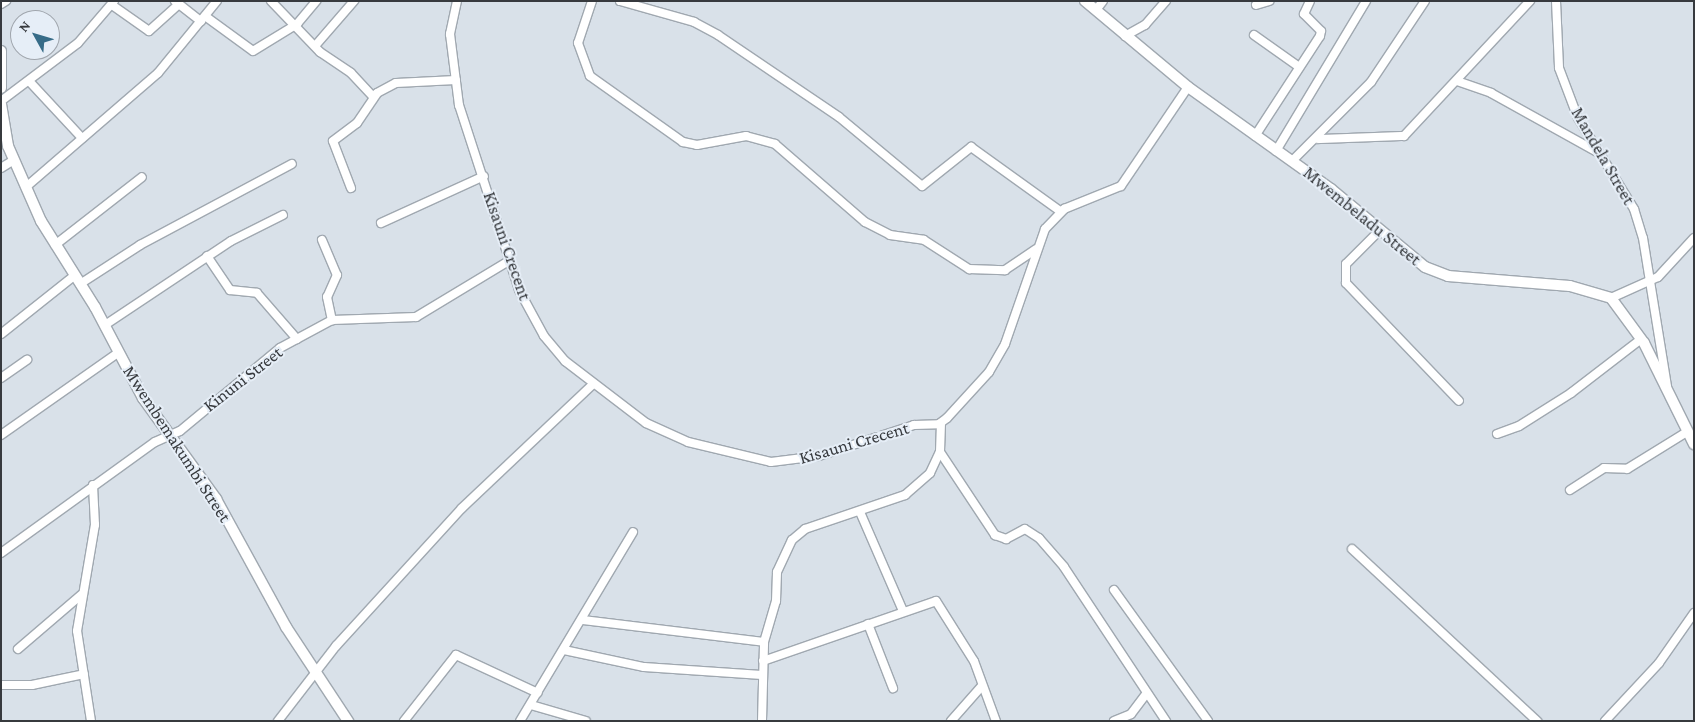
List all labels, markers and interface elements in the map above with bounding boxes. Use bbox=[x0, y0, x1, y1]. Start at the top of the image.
north arrow bbox=[10, 10, 60, 60]
text: N bbox=[15, 17, 33, 35]
street label: Mandela Street bbox=[1566, 103, 1640, 209]
street label: Mwembeladu Street bbox=[1299, 162, 1425, 270]
street label: Kisauni Crecent bbox=[478, 189, 536, 303]
street label: Kinuni Street bbox=[199, 341, 287, 417]
street label: Mwembemakumbi Street bbox=[118, 362, 236, 526]
street label: Kisauni Crecent bbox=[797, 417, 911, 469]

